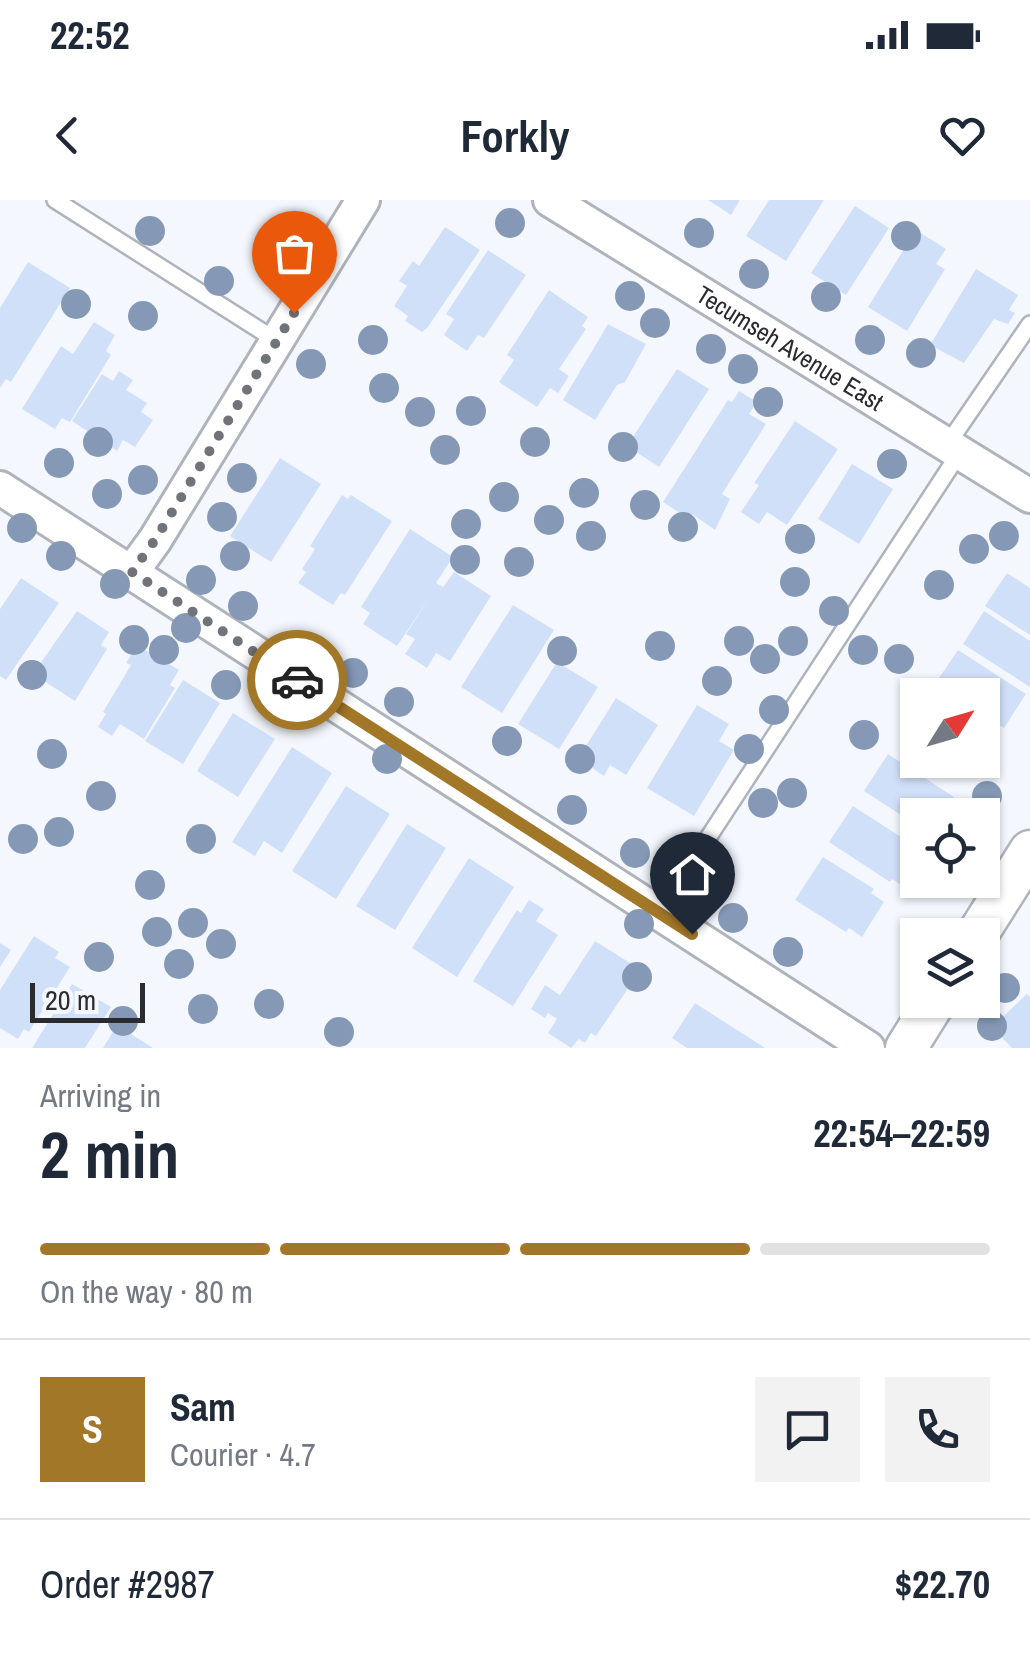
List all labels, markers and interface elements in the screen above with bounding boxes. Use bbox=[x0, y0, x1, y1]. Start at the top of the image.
text: 22:52 bbox=[50, 10, 130, 61]
text: Forkly bbox=[461, 105, 569, 166]
icon: back bbox=[40, 108, 95, 163]
icon: heart bbox=[935, 108, 990, 163]
pin bbox=[252, 211, 337, 314]
icon: bag bbox=[267, 226, 322, 281]
street label: Tecumseh Avenue East bbox=[690, 277, 890, 419]
courier bbox=[247, 630, 347, 730]
icon: car bbox=[270, 653, 325, 708]
north arrow bbox=[900, 678, 1000, 778]
map controls bbox=[900, 678, 1000, 1018]
button: locate bbox=[900, 798, 1000, 898]
pin bbox=[650, 832, 735, 935]
icon: home bbox=[665, 847, 720, 902]
button: layers bbox=[900, 918, 1000, 1018]
scale bar bbox=[30, 978, 145, 1023]
text: 20 m bbox=[45, 981, 96, 1019]
text: Arriving in bbox=[40, 1074, 161, 1117]
text: 22:54–22:59 bbox=[813, 1108, 990, 1159]
text: 2 min bbox=[40, 1111, 179, 1198]
text: On the way · 80 m bbox=[40, 1270, 253, 1313]
button: chat bbox=[755, 1377, 860, 1482]
button: phone bbox=[885, 1377, 990, 1482]
text: Sam bbox=[170, 1382, 236, 1433]
text: S bbox=[82, 1404, 103, 1455]
text: Courier · 4.7 bbox=[170, 1433, 316, 1476]
text: Order #2987 bbox=[40, 1559, 215, 1610]
text: $22.70 bbox=[895, 1559, 990, 1610]

